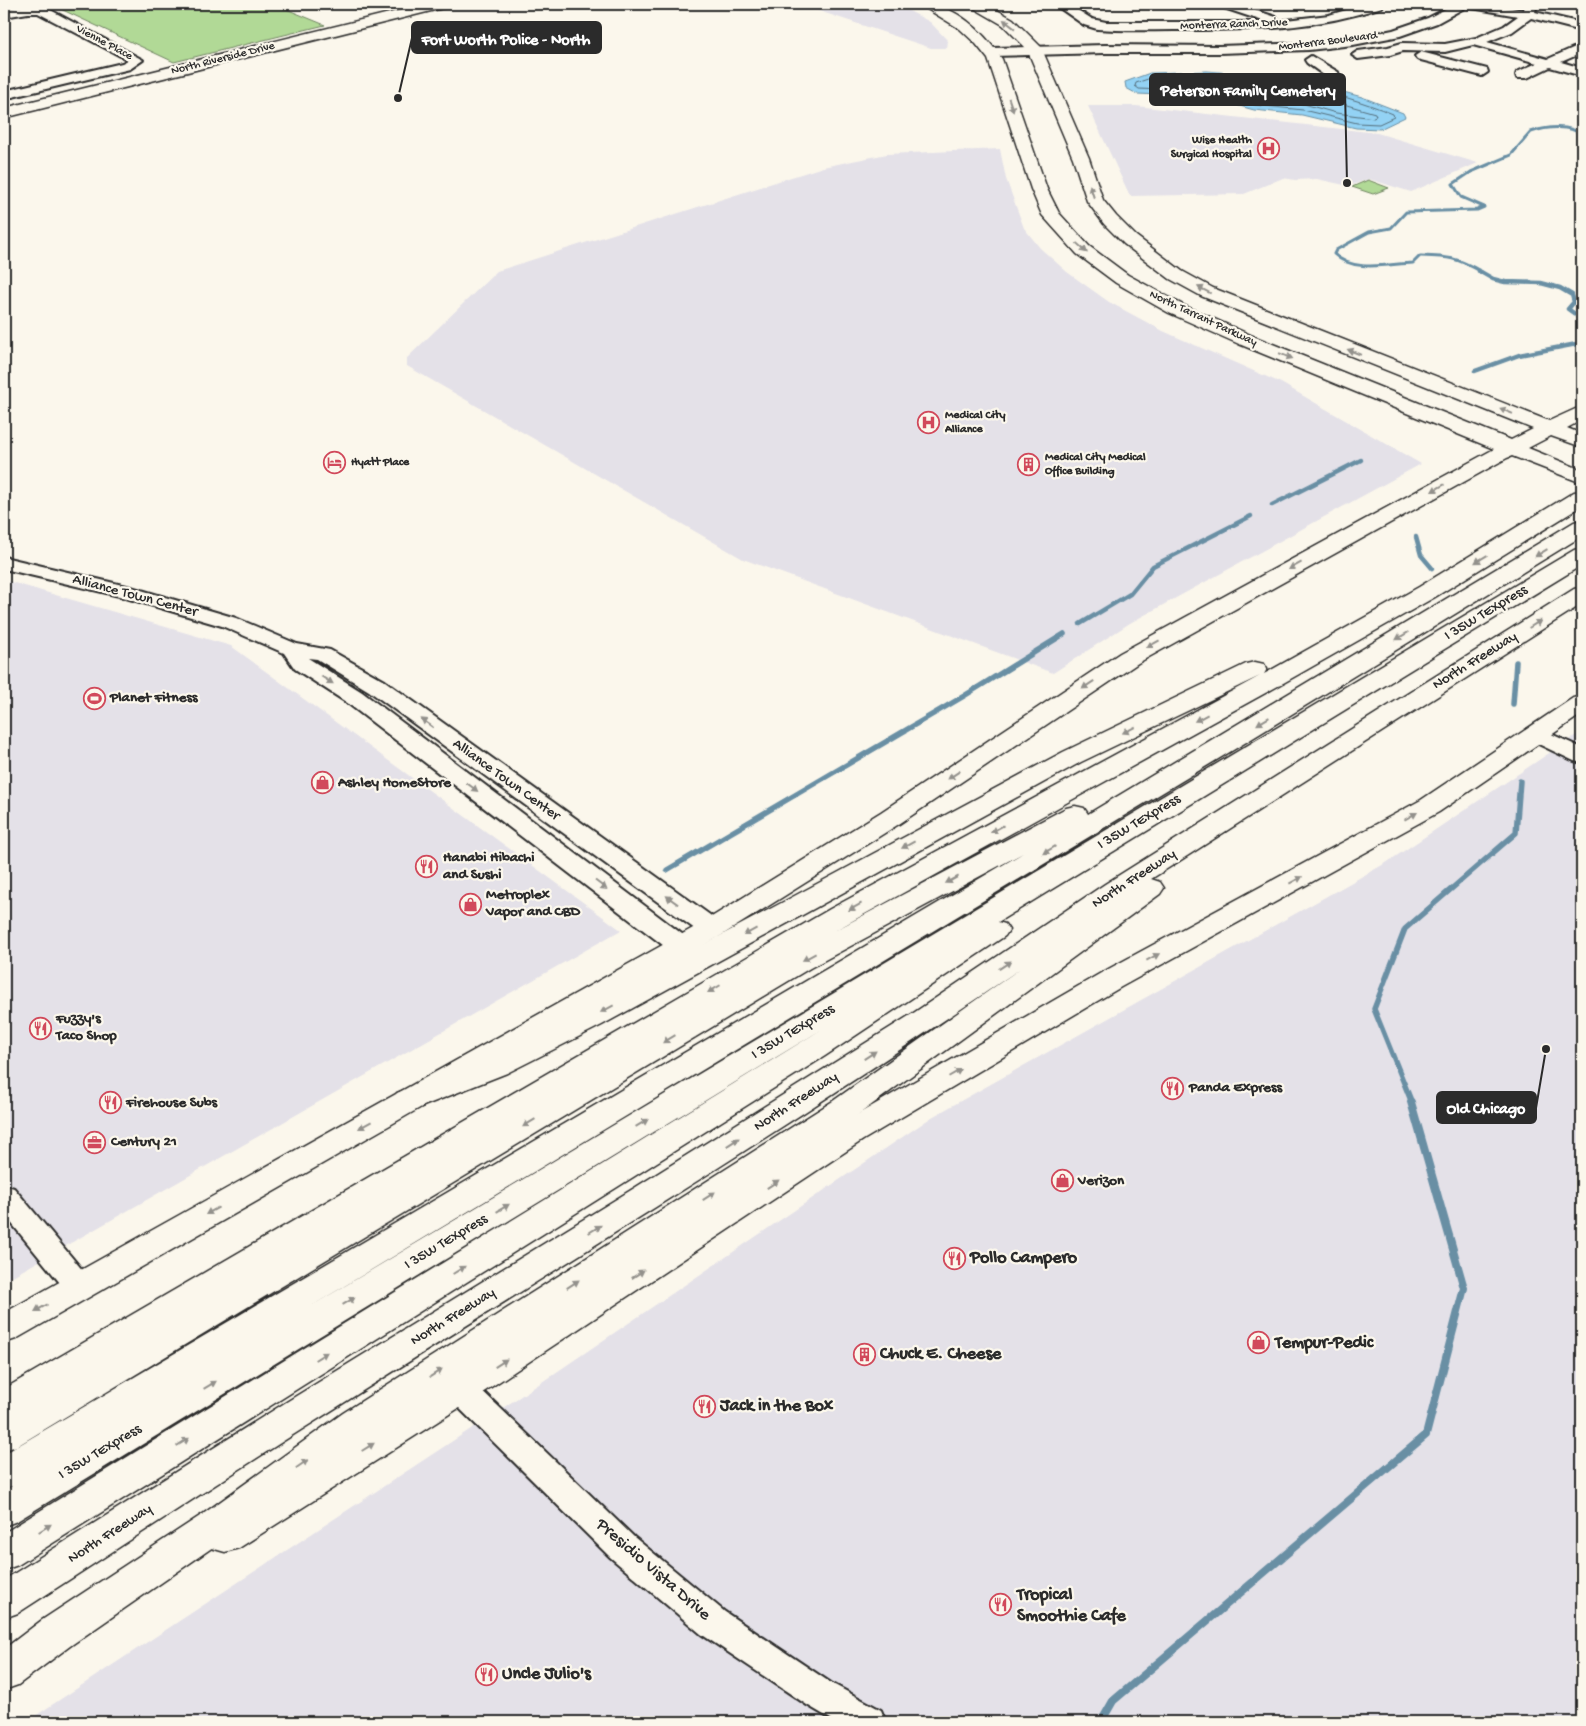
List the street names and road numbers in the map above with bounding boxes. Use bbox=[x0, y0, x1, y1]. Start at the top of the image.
street label: Monterra Ranch Drive bbox=[1180, 16, 1289, 34]
street label: Vienne Place bbox=[72, 22, 135, 64]
street label: Monterra Boulevard bbox=[1278, 29, 1379, 55]
street label: North Riverside Drive bbox=[170, 39, 277, 79]
street label: North Tarrant Parkway bbox=[1147, 288, 1259, 350]
street label: Alliance Town Center bbox=[71, 571, 201, 622]
street label: I 35W TEXpress bbox=[1441, 581, 1531, 645]
street label: North Freeway bbox=[1429, 627, 1521, 694]
street label: Alliance Town Center bbox=[449, 735, 565, 826]
street label: I 35W TEXpress bbox=[1094, 790, 1184, 854]
street label: North Freeway bbox=[1089, 845, 1180, 913]
street label: I 35W TEXpress bbox=[748, 1000, 838, 1064]
street label: North Freeway bbox=[751, 1068, 842, 1136]
street label: I 35W TEXpress bbox=[401, 1210, 491, 1274]
street label: North Freeway bbox=[407, 1283, 499, 1350]
street label: I 35W TEXpress bbox=[55, 1420, 145, 1484]
street label: North Freeway bbox=[65, 1500, 156, 1568]
street label: Presidio Vista Drive bbox=[590, 1514, 715, 1626]

